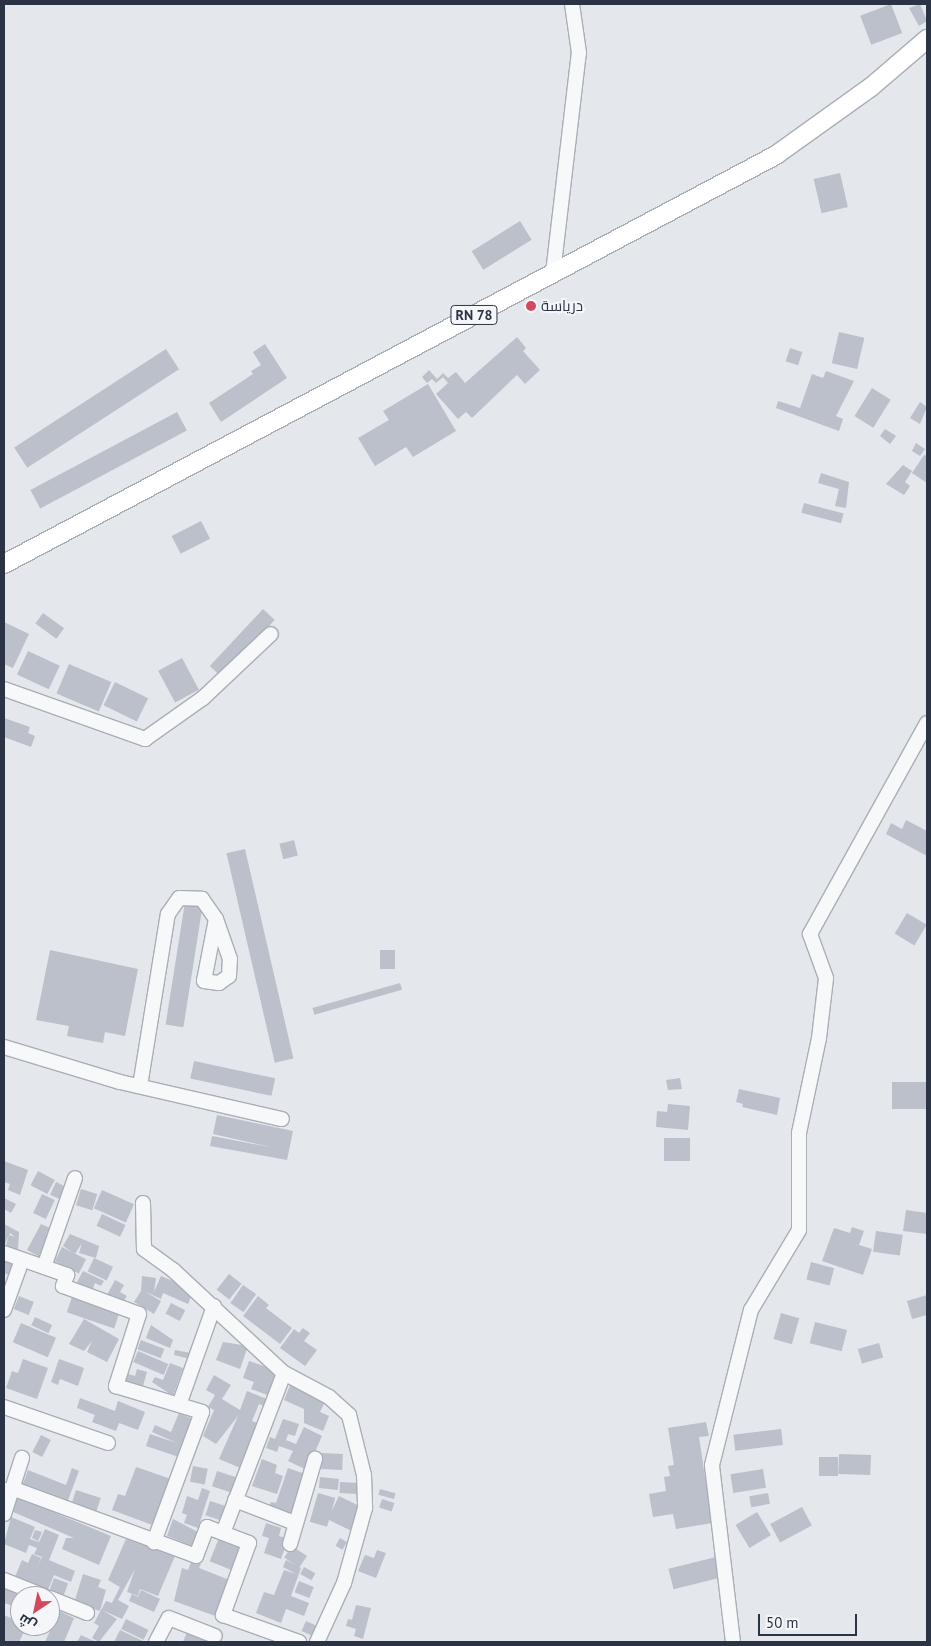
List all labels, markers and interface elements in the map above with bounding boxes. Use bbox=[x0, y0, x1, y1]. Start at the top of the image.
place label: درياسة bbox=[541, 297, 583, 315]
marker: درياسة bbox=[525, 300, 537, 312]
road number: RN 78 bbox=[450, 304, 498, 326]
north arrow bbox=[10, 1586, 60, 1636]
scale bar bbox=[761, 1604, 860, 1636]
text: ش bbox=[15, 1610, 40, 1635]
text: 50 m bbox=[766, 1613, 799, 1632]

